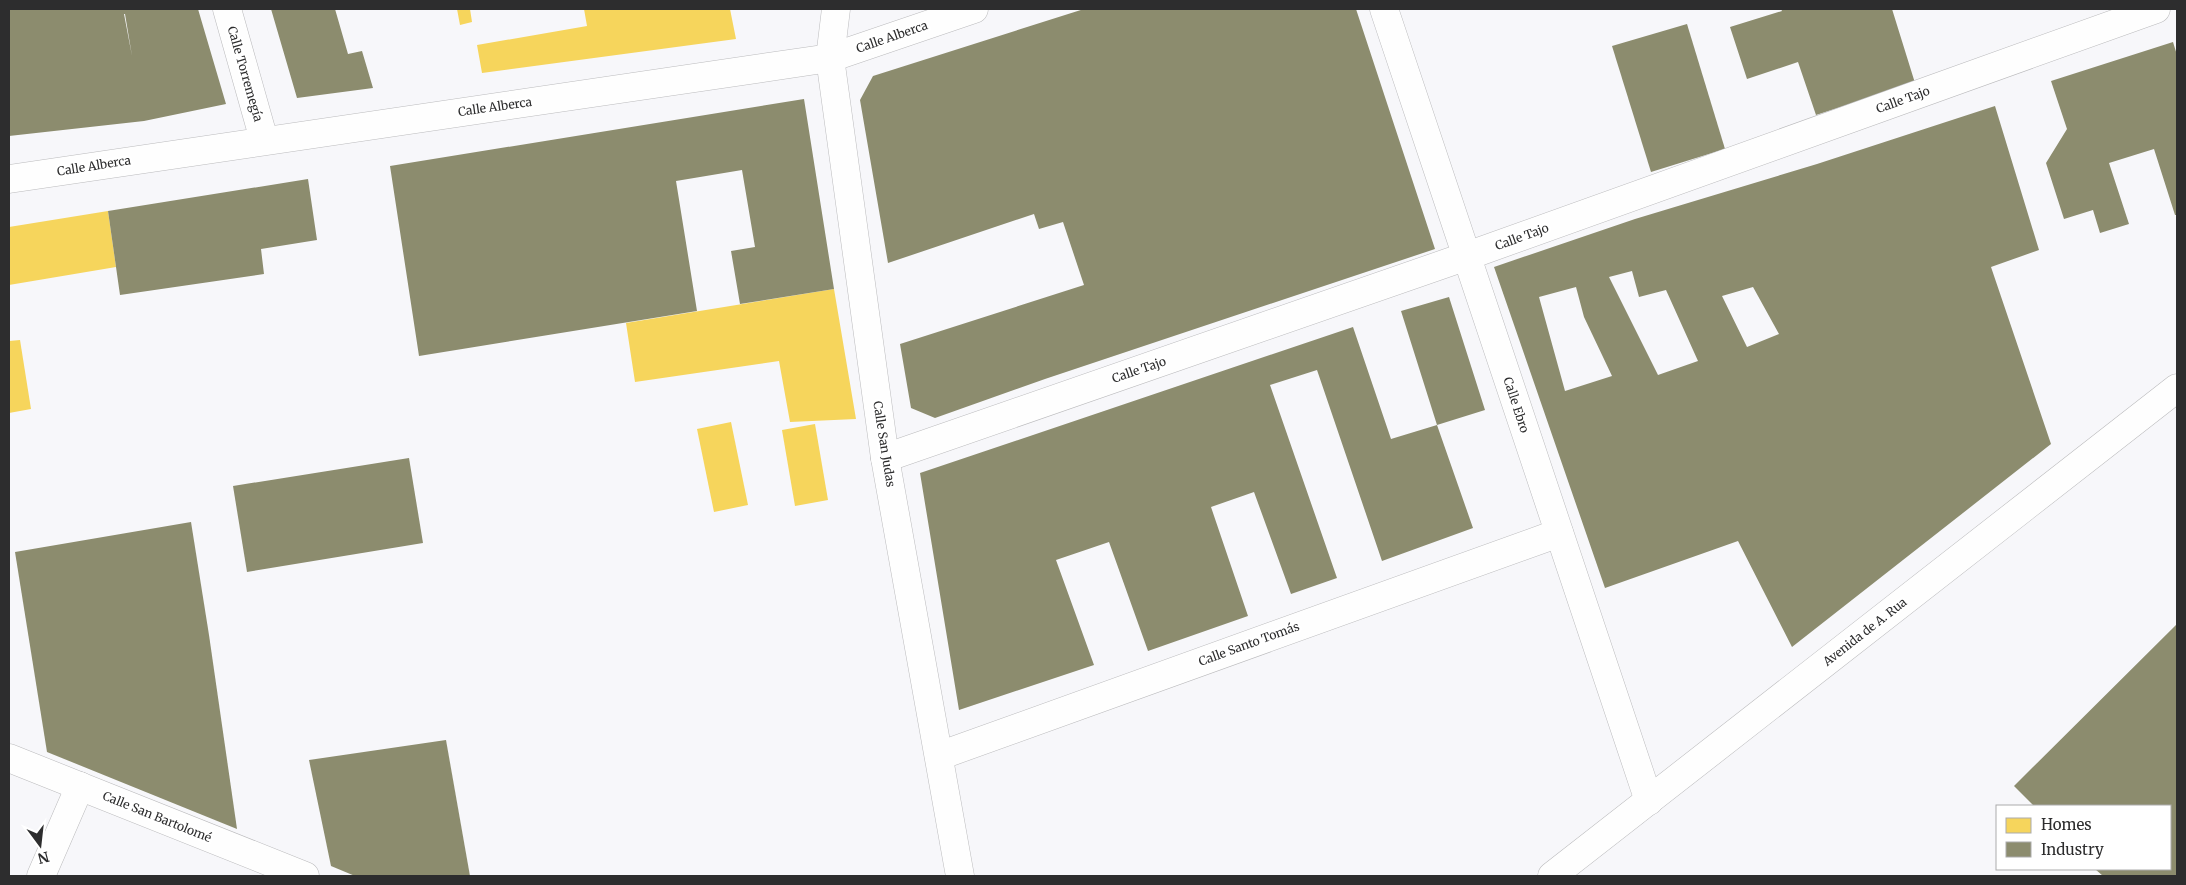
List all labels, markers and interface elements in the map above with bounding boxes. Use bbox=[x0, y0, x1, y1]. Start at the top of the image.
street label: Calle Alberca bbox=[854, 17, 930, 56]
street label: Calle Torremegía bbox=[225, 24, 266, 124]
street label: Calle Tajo bbox=[1874, 83, 1932, 116]
street label: Calle Alberca bbox=[457, 94, 533, 119]
street label: Calle Alberca bbox=[56, 152, 132, 179]
street label: Calle Tajo bbox=[1493, 220, 1551, 253]
street label: Calle Tajo bbox=[1110, 353, 1168, 386]
street label: Calle Ebro bbox=[1500, 375, 1533, 435]
street label: Calle San Judas bbox=[870, 400, 899, 488]
street label: Avenida de A. Rua bbox=[1819, 594, 1910, 670]
street label: Calle Santo Tomás bbox=[1196, 618, 1301, 669]
street label: Calle San Bartolomé bbox=[101, 788, 214, 845]
legend bbox=[1996, 805, 2171, 870]
text: Homes bbox=[2041, 815, 2092, 834]
north arrow bbox=[15, 820, 65, 870]
text: Industry bbox=[2041, 840, 2104, 859]
text: N bbox=[36, 847, 51, 868]

